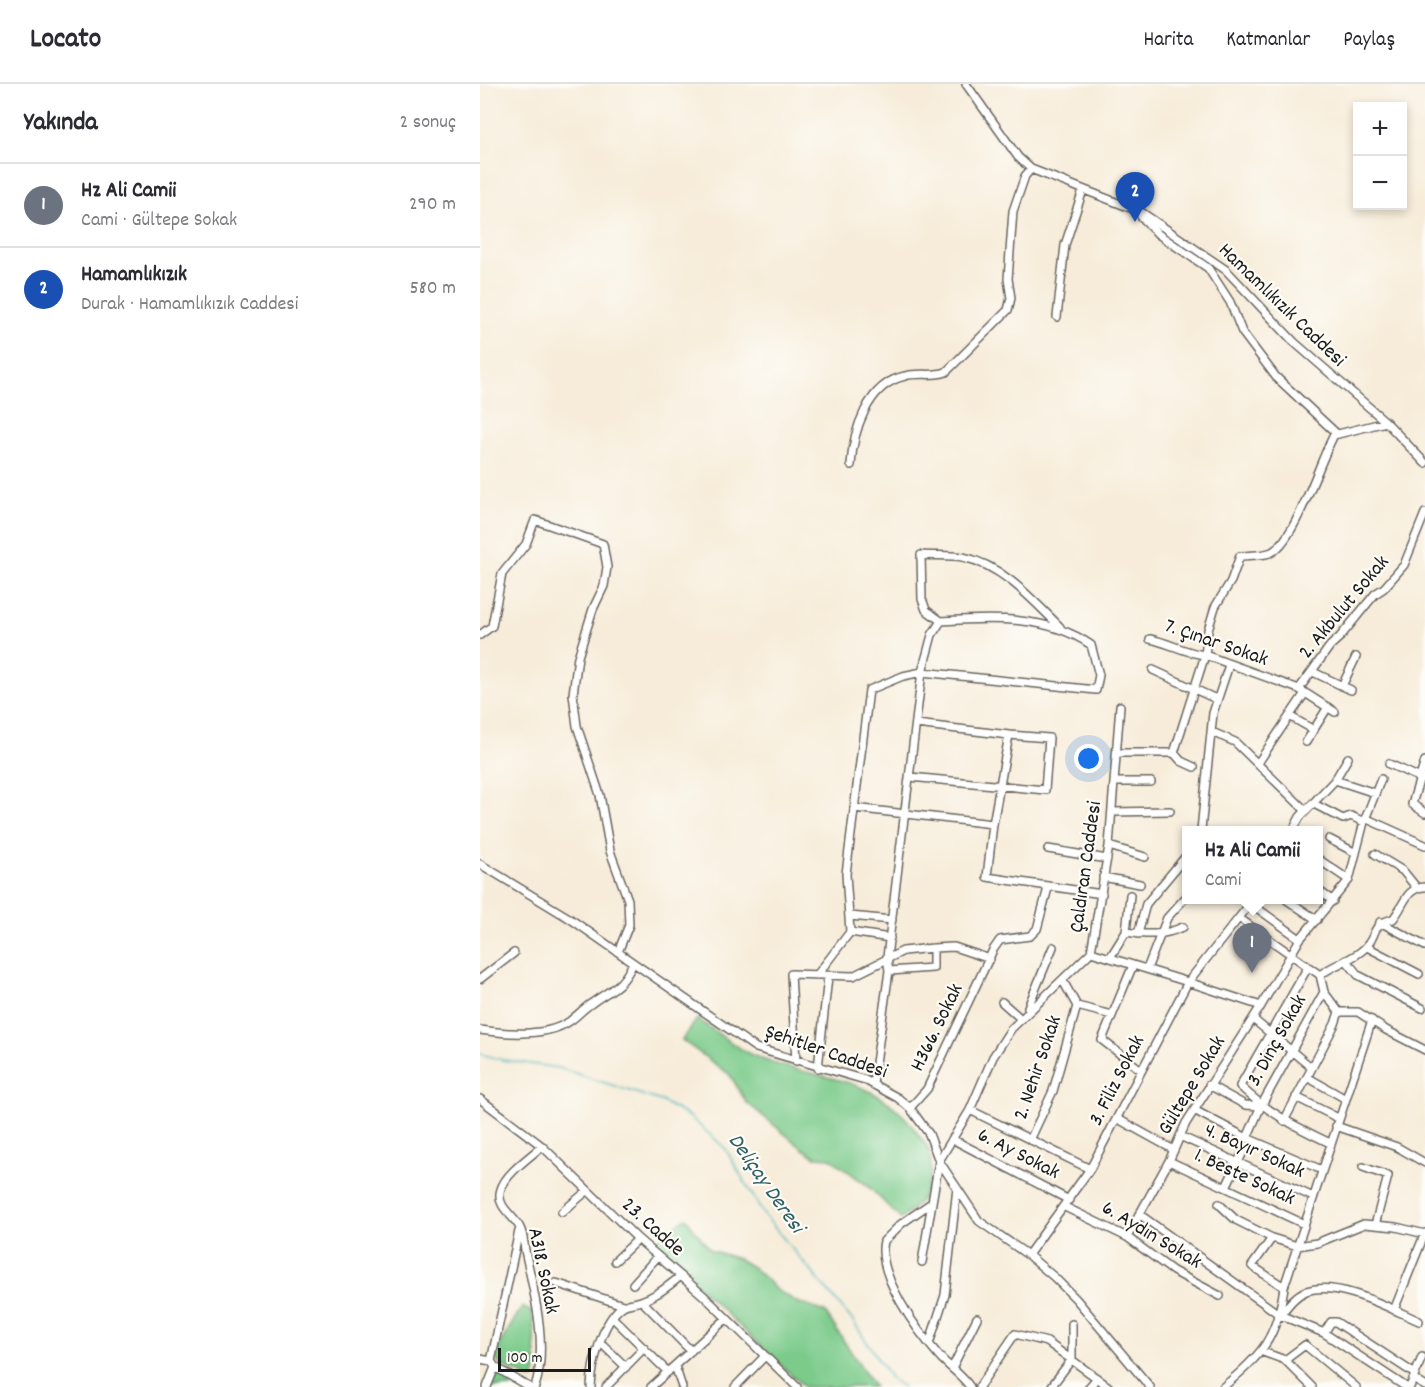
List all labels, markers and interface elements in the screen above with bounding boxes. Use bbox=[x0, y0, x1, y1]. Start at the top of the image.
text: Locato bbox=[30, 21, 101, 61]
text: Harita bbox=[1143, 26, 1193, 56]
text: Katmanlar bbox=[1226, 26, 1310, 56]
text: Paylaş bbox=[1343, 26, 1395, 56]
map controls bbox=[1353, 102, 1407, 210]
button: + bbox=[1353, 102, 1407, 156]
text: Yakında bbox=[24, 105, 98, 142]
text: 2 sonuç bbox=[399, 109, 456, 137]
button: − bbox=[1353, 156, 1407, 210]
pin: 2 bbox=[1116, 172, 1154, 222]
text: Hz Ali Camii bbox=[81, 176, 176, 207]
text: 1 bbox=[41, 191, 46, 219]
text: 290 m bbox=[409, 191, 456, 219]
text: Cami · Gültepe Sokak bbox=[81, 207, 237, 235]
street label: Hamamlıkızık Caddesi bbox=[1210, 237, 1352, 375]
text: Hamamlıkızık bbox=[81, 260, 187, 291]
text: 2 bbox=[39, 275, 48, 303]
text: 580 m bbox=[410, 275, 456, 303]
text: Durak · Hamamlıkızık Caddesi bbox=[81, 291, 298, 319]
street label: 2. Akbulut Sokak bbox=[1292, 549, 1398, 667]
street label: 7. Çınar Sokak bbox=[1160, 612, 1272, 676]
your location bbox=[1074, 744, 1103, 773]
street label: Çaldıran Caddesi bbox=[1063, 799, 1111, 935]
popup bbox=[1182, 826, 1323, 904]
text: Hz Ali Camii bbox=[1205, 836, 1300, 867]
text: Cami bbox=[1205, 867, 1242, 895]
pin: 1 bbox=[1232, 924, 1272, 973]
street label: H366. Sokak bbox=[904, 979, 972, 1077]
street label: 3. Dinç Sokak bbox=[1240, 990, 1316, 1092]
street label: 2. Nehir Sokak bbox=[1007, 1012, 1071, 1124]
street label: Şehitler Caddesi bbox=[761, 1018, 891, 1088]
street label: 3. Filiz Sokak bbox=[1082, 1030, 1154, 1132]
street label: Gültepe Sokak bbox=[1152, 1031, 1234, 1141]
street label: 4. Bayır Sokak bbox=[1199, 1116, 1309, 1188]
street label: 6. Ay Sokak bbox=[972, 1121, 1064, 1189]
water label: Deliçay Deresi bbox=[719, 1128, 813, 1243]
street label: 1. Beste Sokak bbox=[1189, 1141, 1299, 1215]
street label: 23. Cadde bbox=[614, 1191, 690, 1265]
street label: 6. Aydın Sokak bbox=[1095, 1194, 1207, 1278]
street label: A318. Sokak bbox=[518, 1225, 566, 1317]
scale bar bbox=[498, 1345, 591, 1372]
text: 100 m bbox=[507, 1347, 543, 1370]

